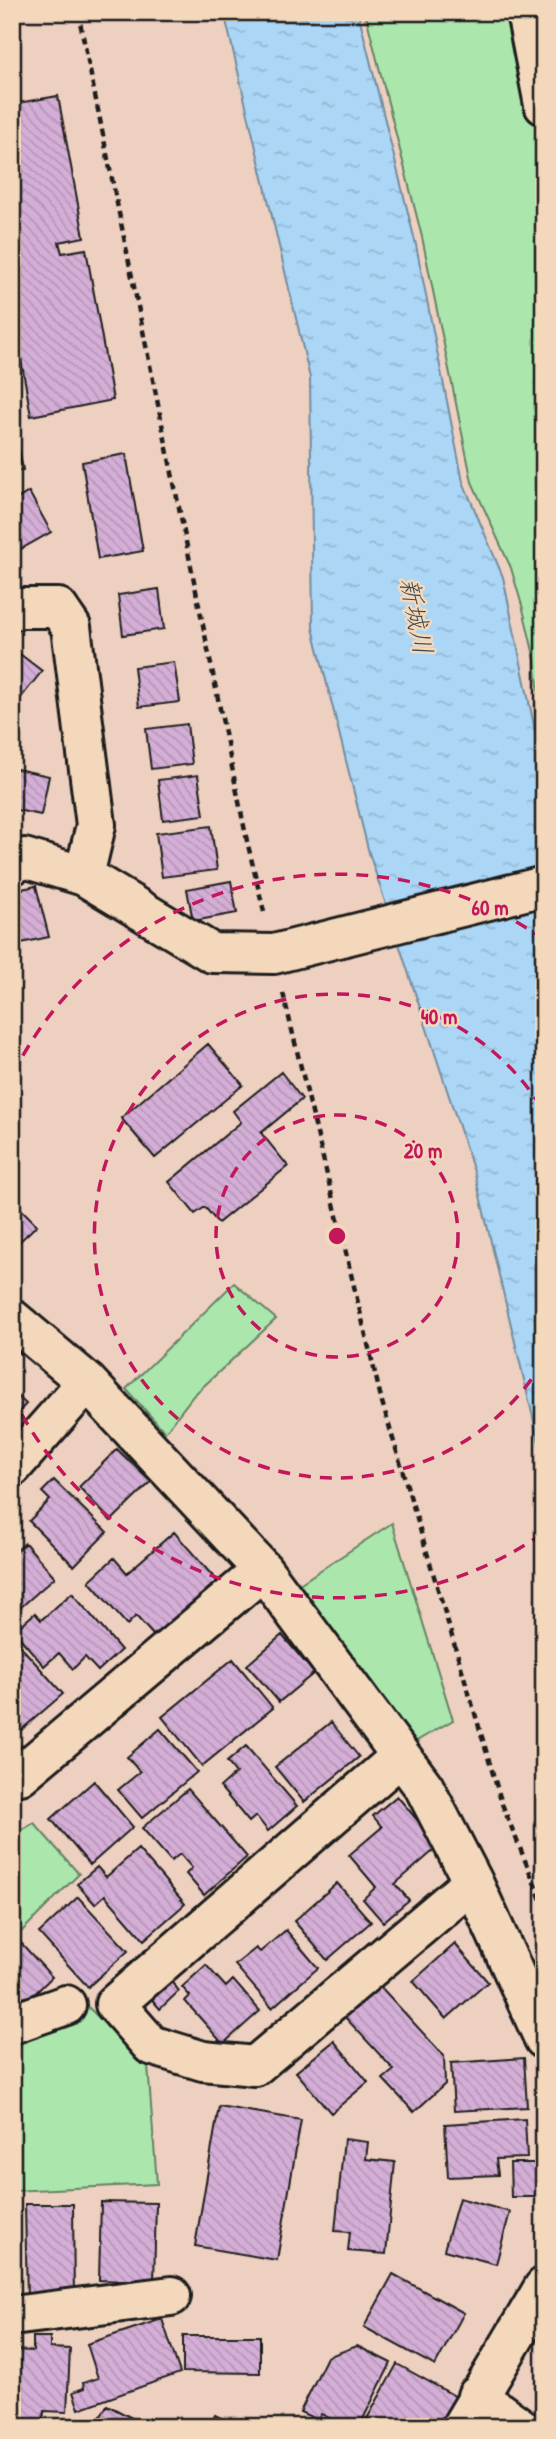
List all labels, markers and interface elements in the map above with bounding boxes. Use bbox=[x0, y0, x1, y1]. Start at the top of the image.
water label: 新城川 bbox=[392, 574, 442, 658]
text: 60 m bbox=[472, 893, 508, 922]
text: 40 m bbox=[421, 1002, 457, 1031]
text: 20 m bbox=[404, 1136, 442, 1165]
centre of rings bbox=[325, 1224, 349, 1248]

